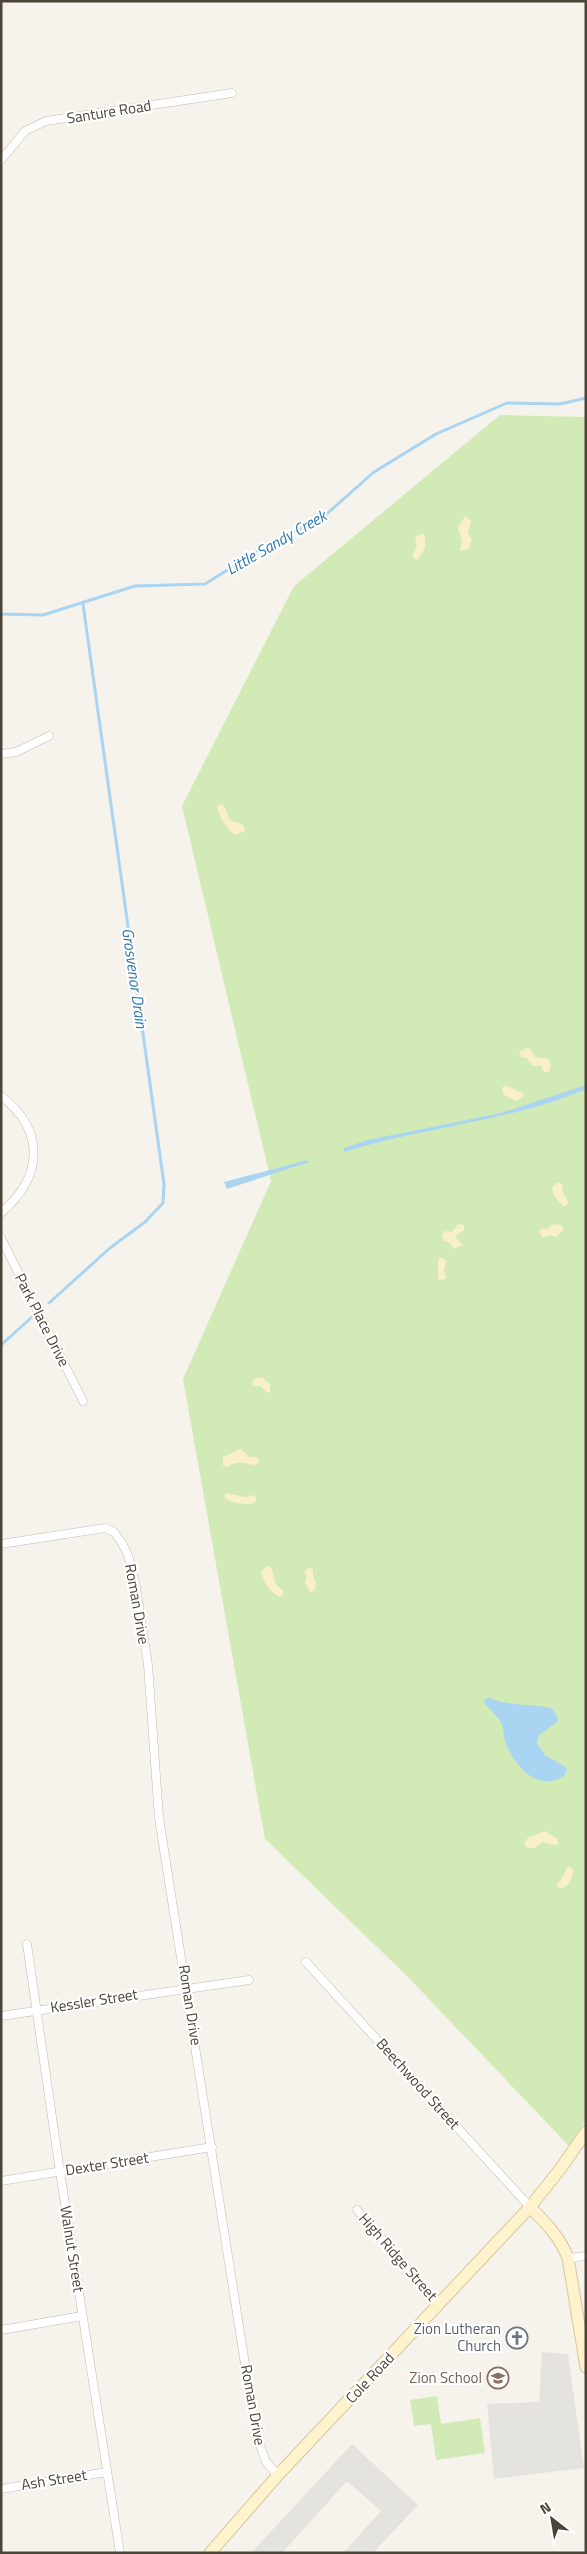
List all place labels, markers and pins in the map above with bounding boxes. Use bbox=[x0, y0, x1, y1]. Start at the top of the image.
place label: Zion Lutheran Church bbox=[414, 2317, 501, 2357]
church icon: Zion Lutheran Church bbox=[505, 2326, 529, 2350]
place label: Zion School bbox=[409, 2366, 482, 2389]
school or university icon: Zion School bbox=[486, 2366, 510, 2390]

